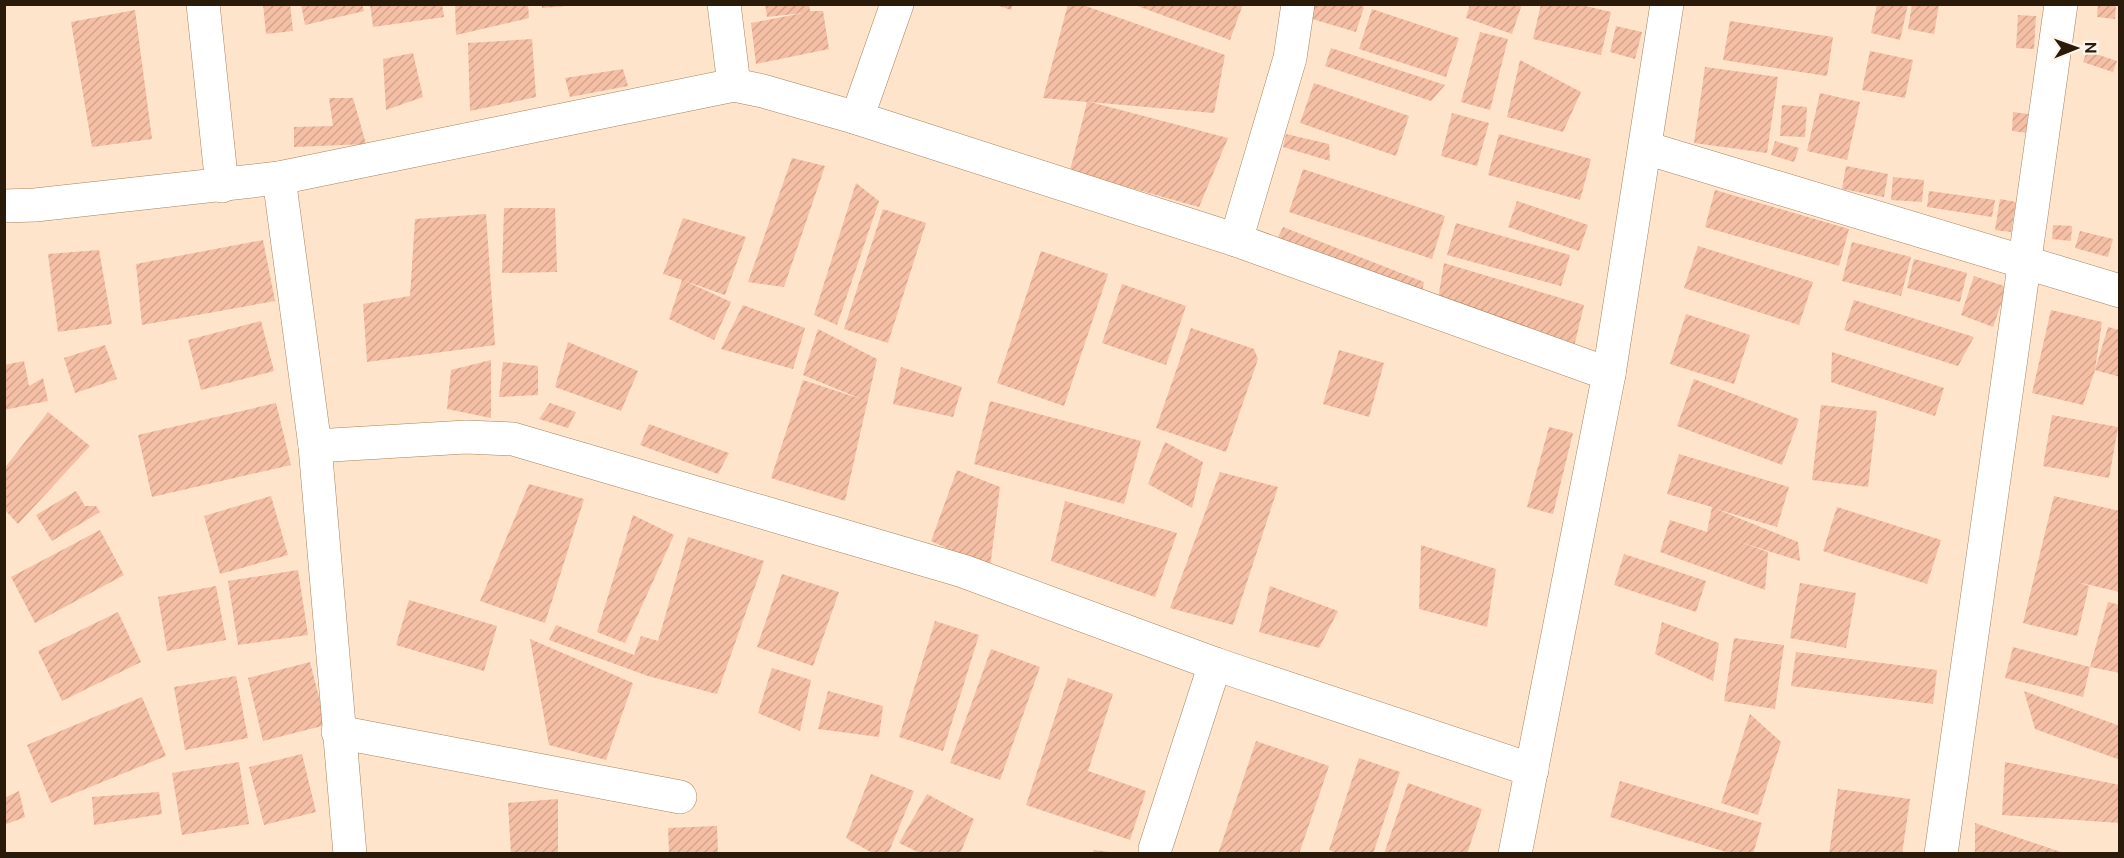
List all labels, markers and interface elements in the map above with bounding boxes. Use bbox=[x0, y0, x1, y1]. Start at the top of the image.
north arrow bbox=[2046, 18, 2106, 78]
text: N bbox=[2080, 42, 2101, 54]

